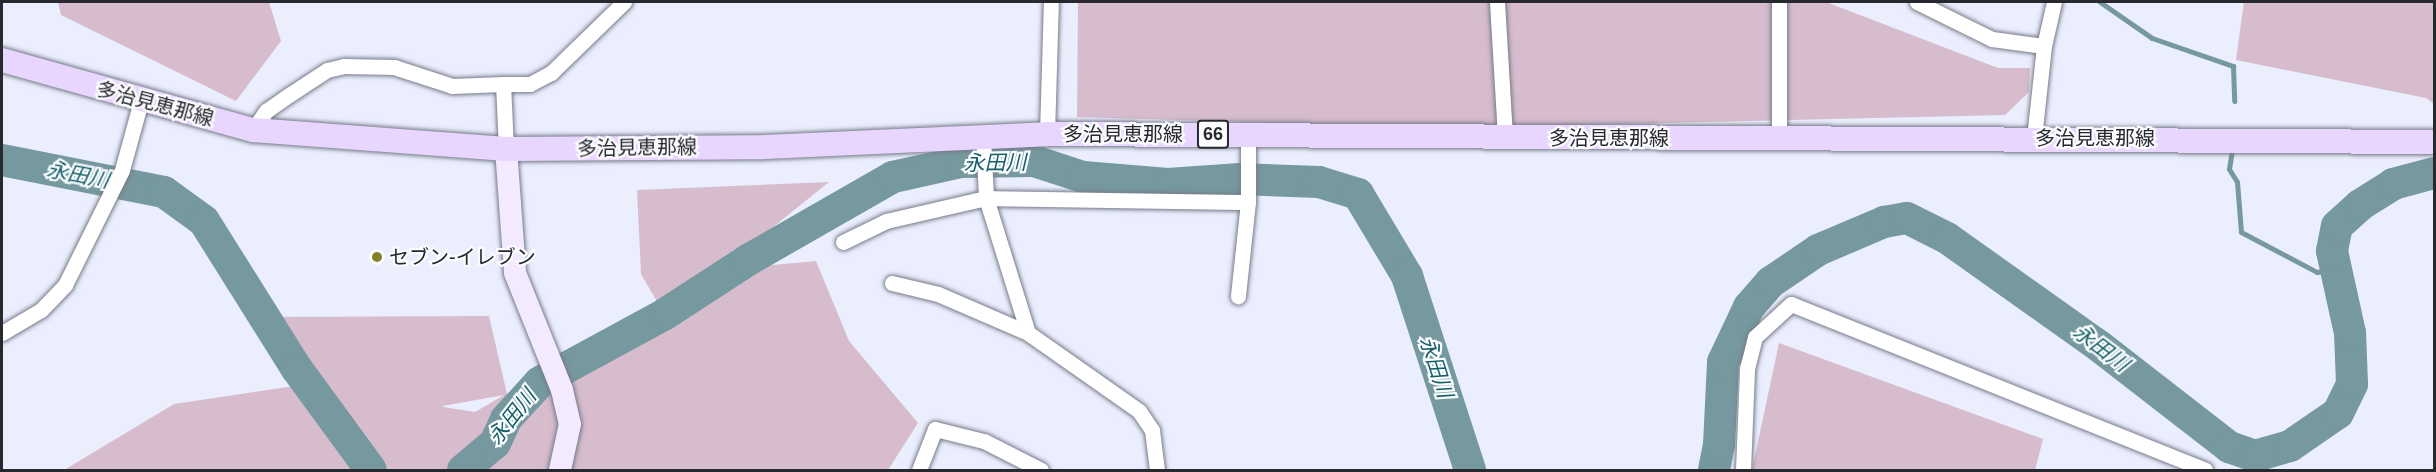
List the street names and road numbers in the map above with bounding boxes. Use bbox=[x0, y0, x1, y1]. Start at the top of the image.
street label: 多治見恵那線 bbox=[94, 77, 216, 131]
road number: 66 bbox=[1196, 119, 1230, 149]
street label: 多治見恵那線 bbox=[1063, 122, 1183, 146]
street label: 多治見恵那線 bbox=[1549, 126, 1669, 150]
street label: 多治見恵那線 bbox=[2035, 126, 2155, 150]
street label: 多治見恵那線 bbox=[577, 135, 697, 161]

